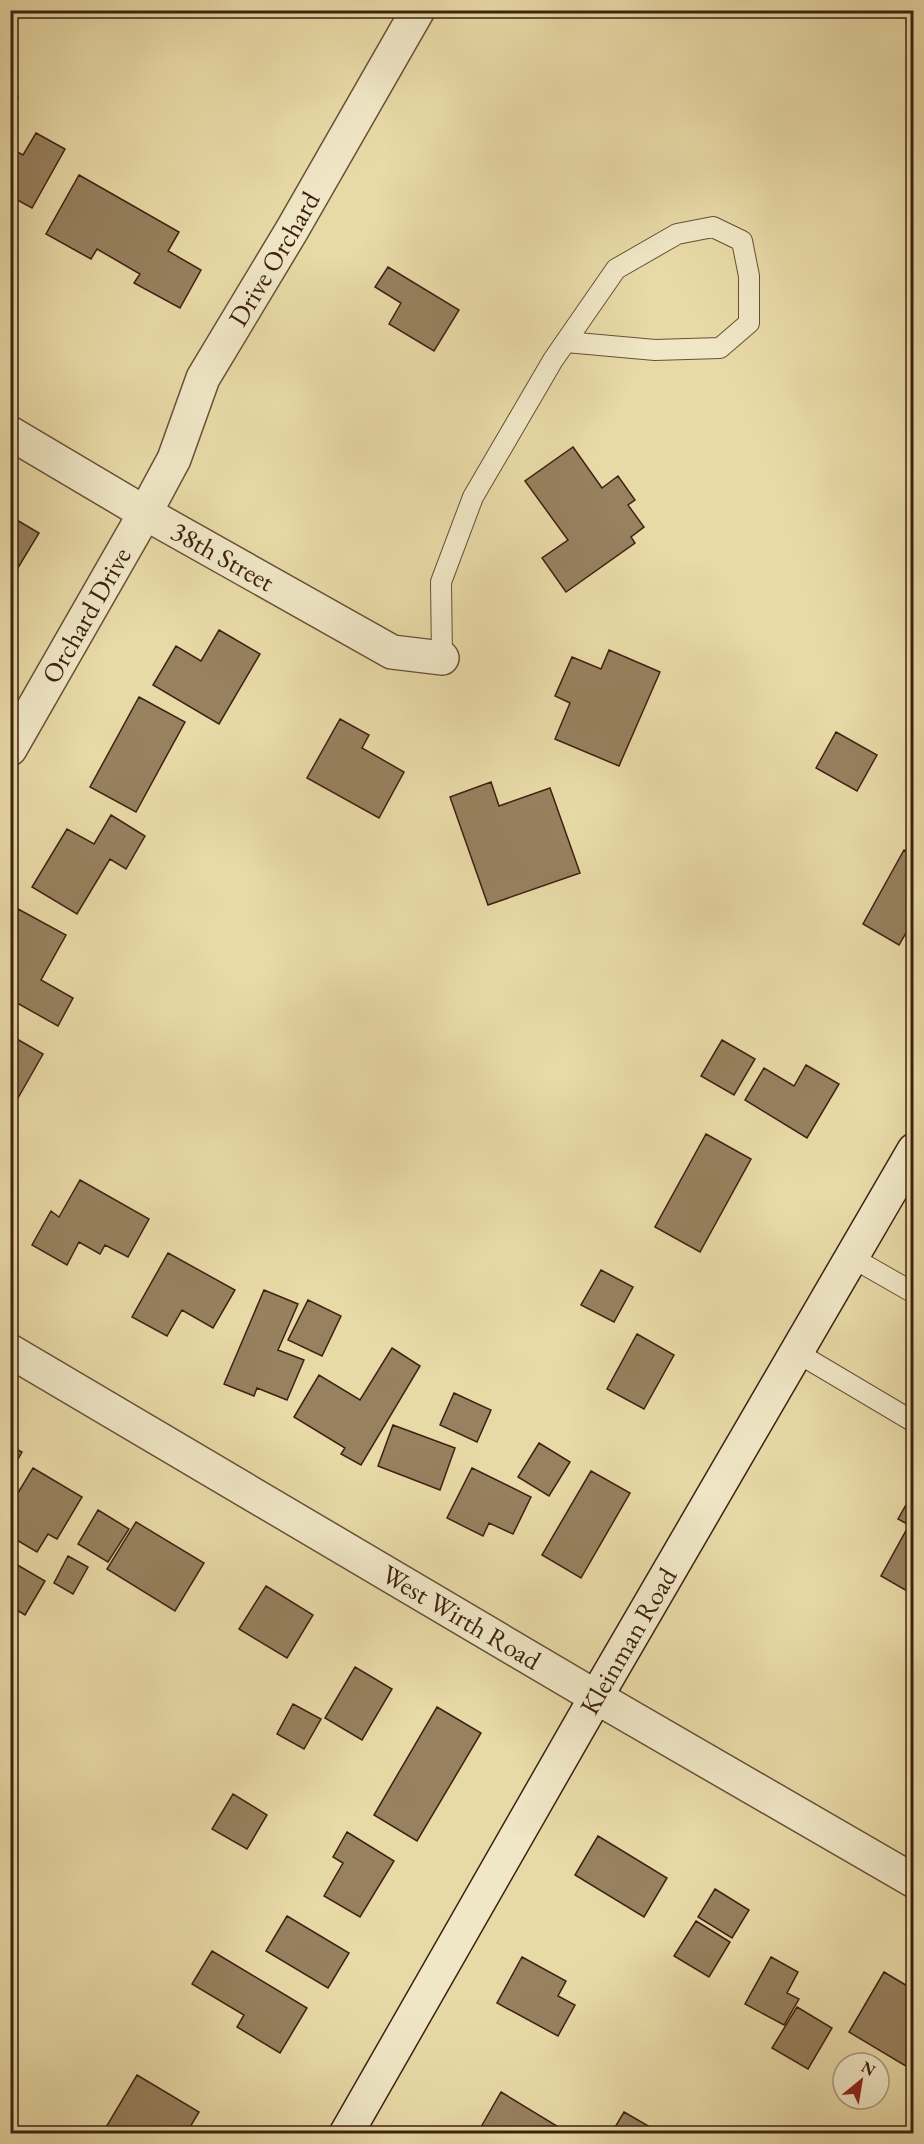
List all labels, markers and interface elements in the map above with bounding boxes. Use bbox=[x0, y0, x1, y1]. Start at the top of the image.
street label: Drive Orchard bbox=[220, 185, 328, 333]
street label: 38th Street bbox=[165, 513, 281, 599]
street label: Orchard Drive bbox=[33, 541, 139, 689]
street label: West Wirth Road bbox=[375, 1556, 548, 1678]
street label: Kleinman Road bbox=[572, 1561, 685, 1721]
north arrow bbox=[831, 2051, 891, 2111]
text: N bbox=[857, 2056, 879, 2081]

